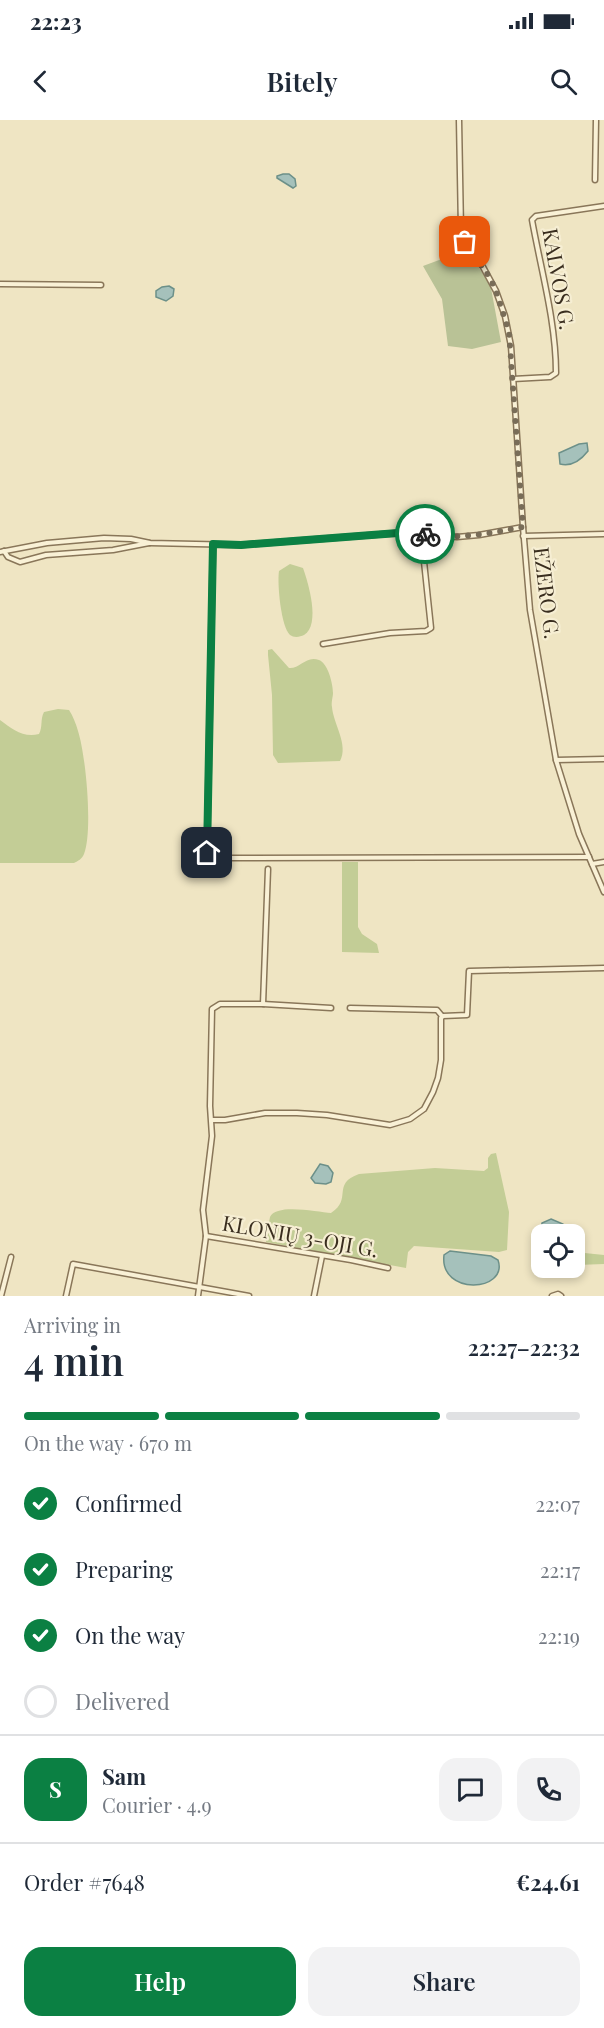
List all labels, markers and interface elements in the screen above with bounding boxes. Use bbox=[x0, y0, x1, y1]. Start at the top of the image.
text: 22:23 bbox=[30, 6, 82, 36]
text: Bitely bbox=[266, 63, 338, 99]
icon: back bbox=[24, 65, 57, 98]
icon: search bbox=[547, 65, 580, 98]
pin bbox=[439, 216, 490, 267]
icon: bag bbox=[448, 225, 481, 258]
street label: KALVOS G. bbox=[537, 226, 583, 331]
courier bbox=[395, 504, 455, 564]
icon: bike bbox=[409, 518, 442, 551]
street label: EŽERO G. bbox=[528, 545, 568, 640]
pin bbox=[181, 827, 232, 878]
icon: home bbox=[190, 836, 223, 869]
street label: KLONIŲ 3-OJI G. bbox=[220, 1208, 380, 1263]
map controls bbox=[531, 1224, 585, 1278]
button: locate bbox=[531, 1224, 585, 1278]
text: Arriving in bbox=[24, 1311, 121, 1338]
text: 22:27–22:32 bbox=[468, 1332, 580, 1362]
text: 4 min bbox=[24, 1334, 124, 1386]
text: On the way · 670 m bbox=[24, 1429, 192, 1456]
icon: check bbox=[24, 1487, 57, 1520]
text: Confirmed bbox=[75, 1488, 182, 1518]
text: 22:07 bbox=[535, 1490, 580, 1517]
icon: check bbox=[24, 1553, 57, 1586]
text: Preparing bbox=[75, 1554, 173, 1584]
text: 22:17 bbox=[540, 1556, 580, 1583]
icon: check bbox=[24, 1619, 57, 1652]
text: On the way bbox=[75, 1620, 185, 1650]
text: 22:19 bbox=[538, 1622, 580, 1649]
text: Delivered bbox=[75, 1686, 170, 1716]
button: chat bbox=[439, 1758, 502, 1821]
button: phone bbox=[517, 1758, 580, 1821]
text: Sam bbox=[102, 1761, 146, 1791]
text: S bbox=[49, 1774, 62, 1804]
text: Courier · 4.9 bbox=[102, 1791, 212, 1818]
text: Order #7648 bbox=[24, 1867, 145, 1897]
text: €24.61 bbox=[516, 1867, 580, 1897]
button: Help bbox=[24, 1947, 296, 2016]
button: Share bbox=[308, 1947, 580, 2016]

